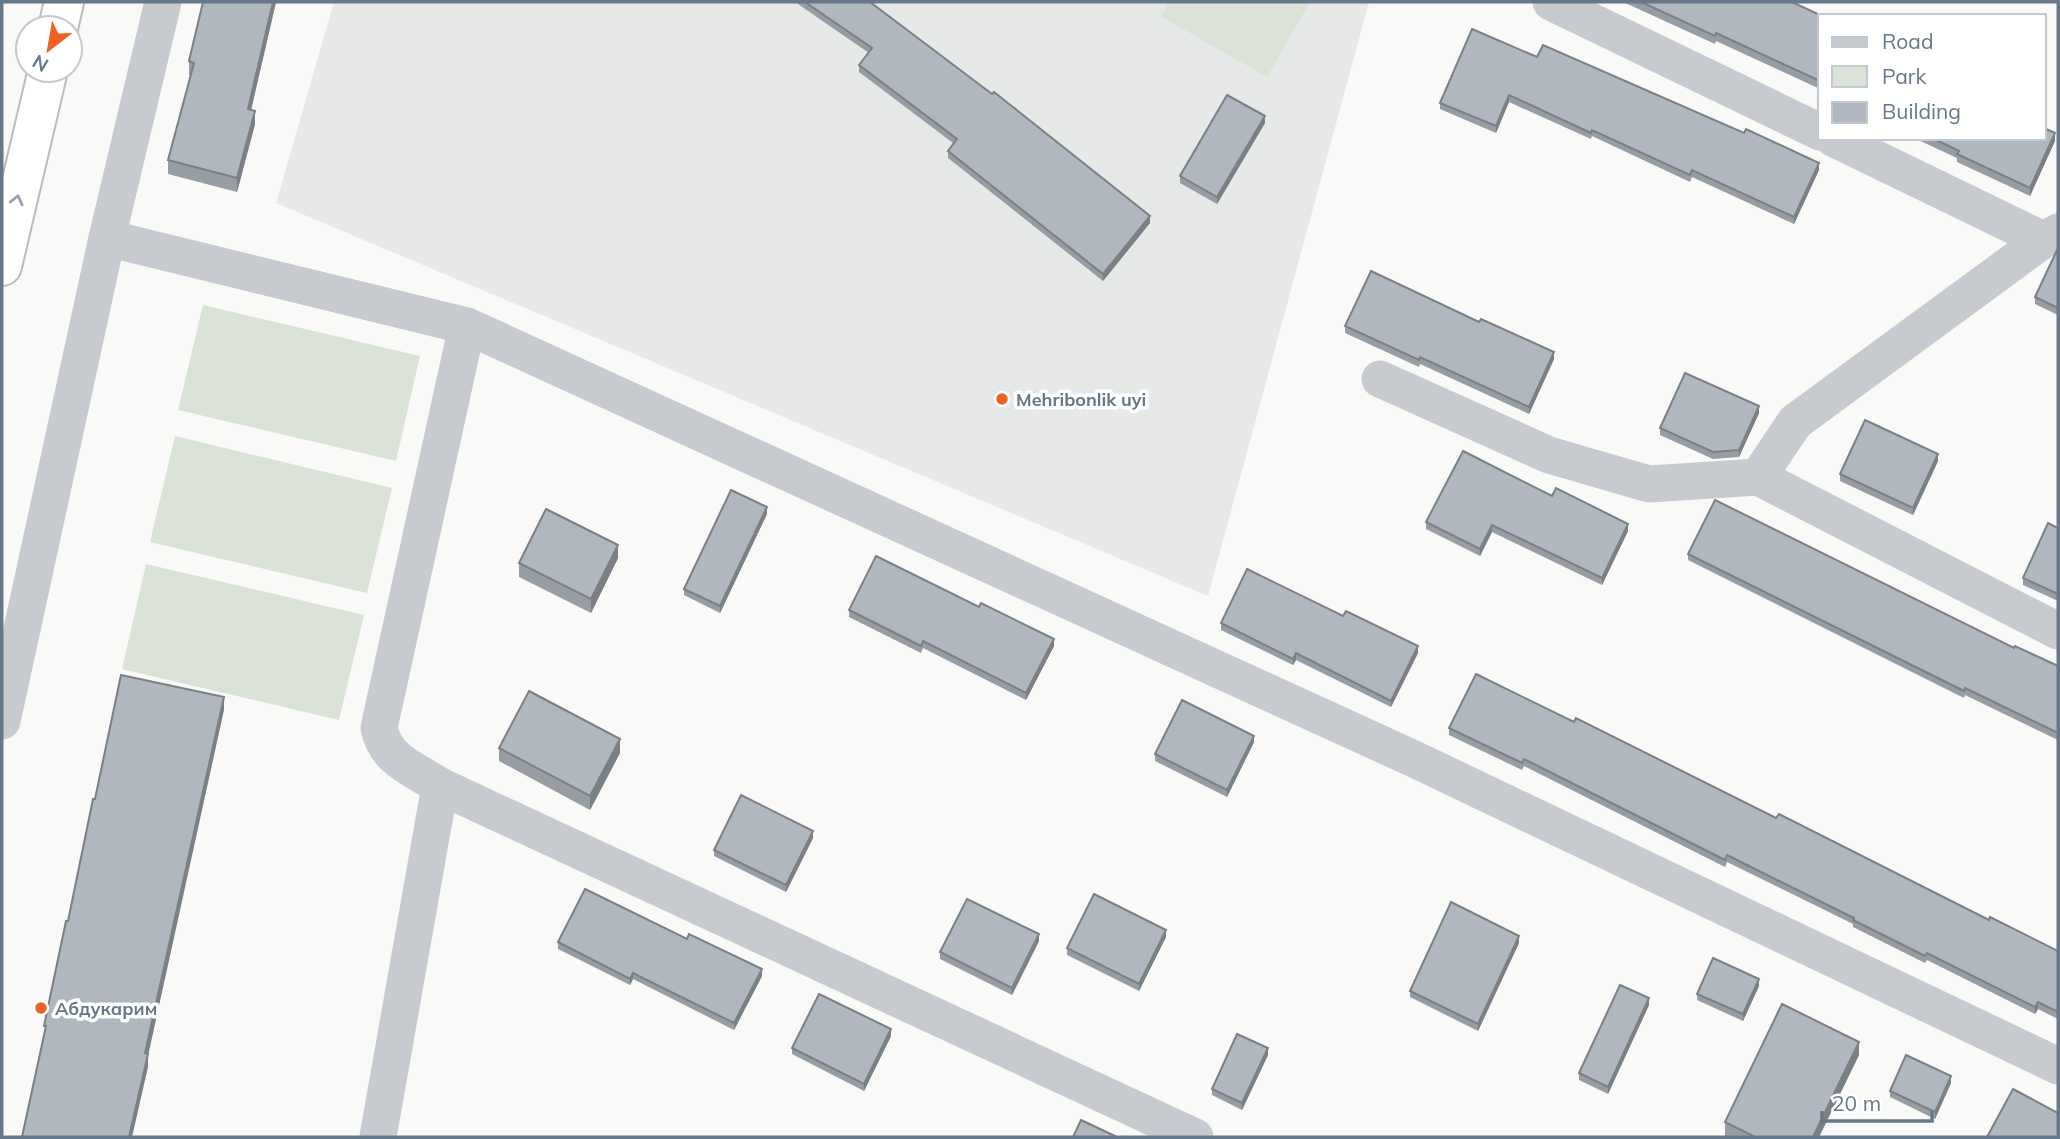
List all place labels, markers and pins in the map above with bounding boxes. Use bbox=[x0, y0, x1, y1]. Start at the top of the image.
place label: Mehribonlik uyi bbox=[1016, 388, 1146, 411]
marker: Mehribonlik uyi bbox=[994, 391, 1010, 407]
place label: Абдукарим bbox=[55, 997, 157, 1020]
marker: Абдукарим bbox=[33, 1000, 49, 1016]

